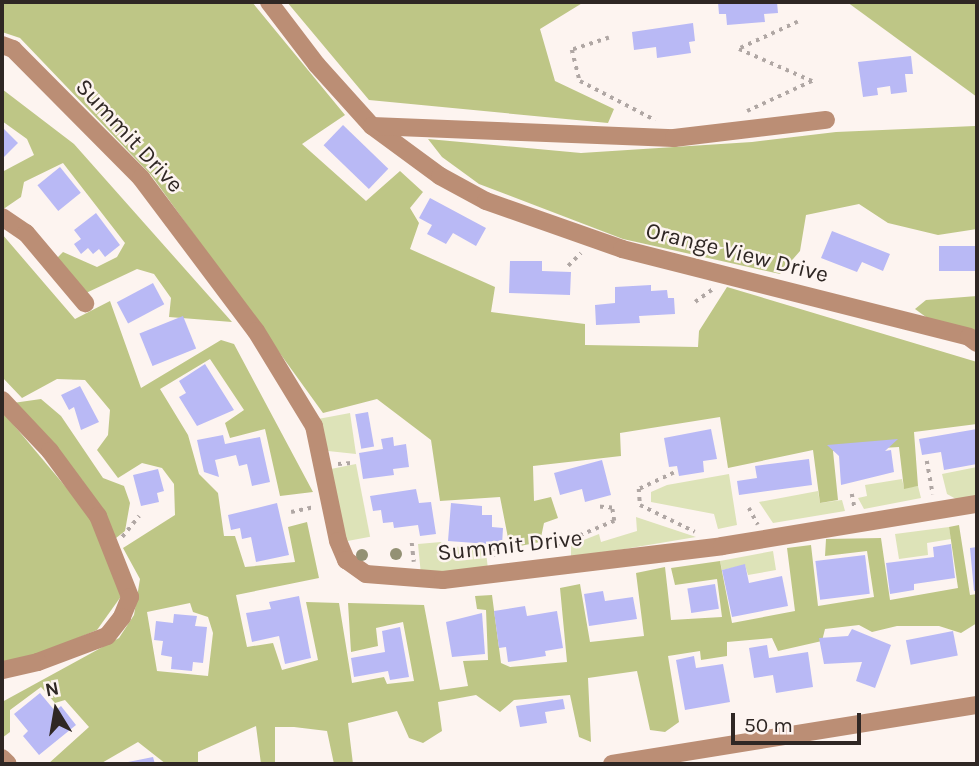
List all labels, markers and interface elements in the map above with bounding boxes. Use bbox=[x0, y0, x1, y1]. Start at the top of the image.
street label: Summit Drive bbox=[69, 73, 189, 199]
street label: Orange View Drive bbox=[643, 217, 831, 289]
street label: Summit Drive bbox=[436, 525, 584, 567]
north arrow bbox=[21, 675, 91, 745]
text: N bbox=[43, 677, 61, 701]
scale bar bbox=[734, 700, 864, 744]
text: 50 m bbox=[744, 713, 793, 737]

